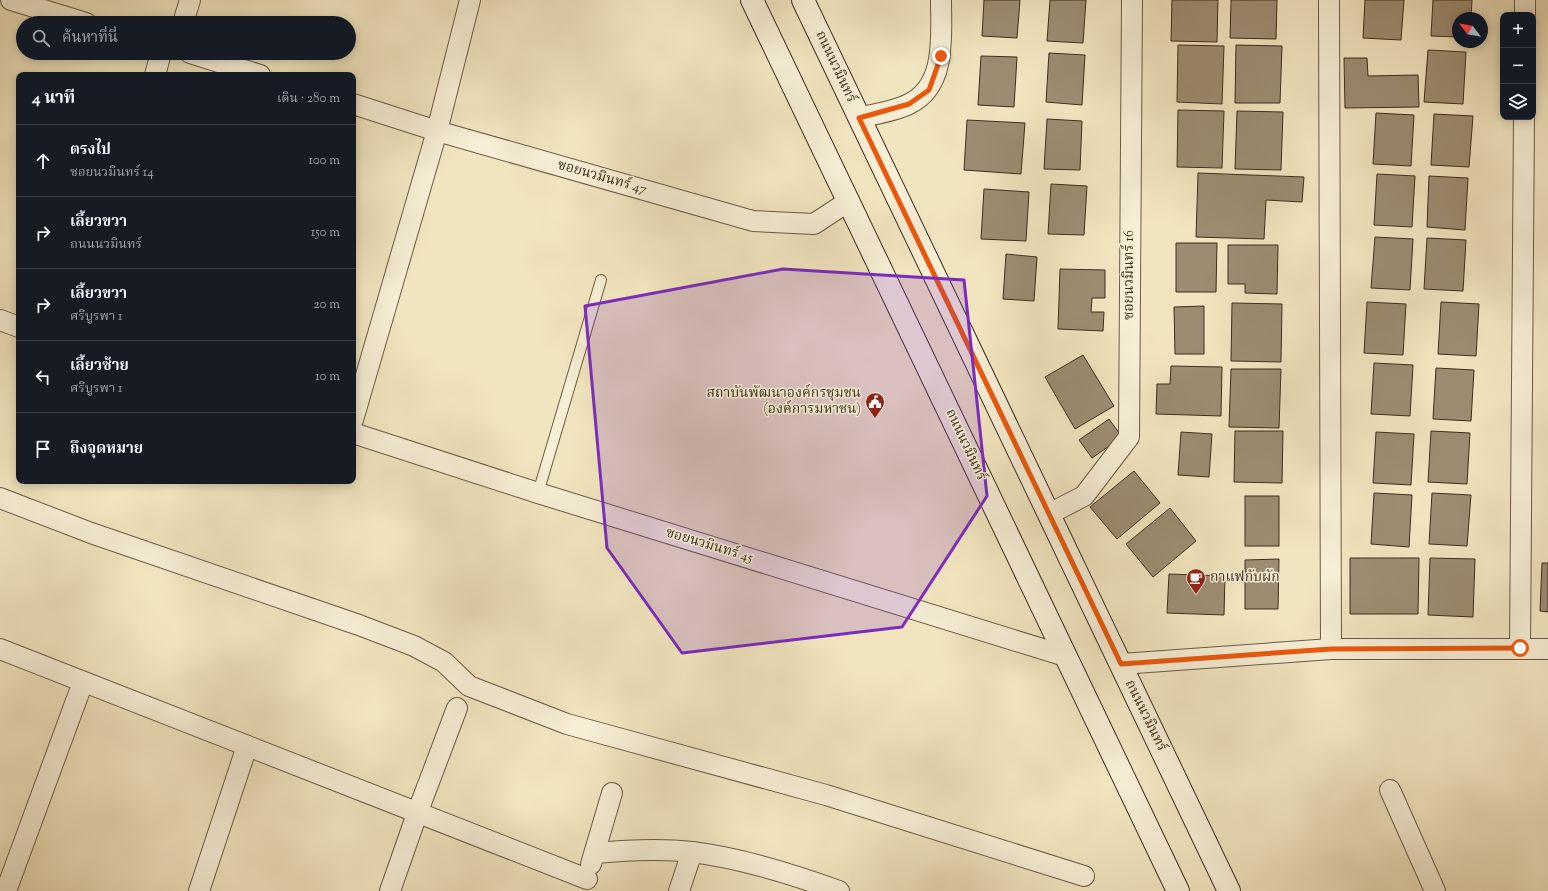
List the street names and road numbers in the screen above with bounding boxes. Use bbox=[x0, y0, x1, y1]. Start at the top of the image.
street label: ถนนนวมินทร์ bbox=[810, 27, 862, 107]
street label: ซอยนวมินทร์ 47 bbox=[555, 155, 649, 200]
street label: ซอยนวมินทร์ 16 bbox=[1119, 230, 1140, 320]
street label: ถนนนวมินทร์ bbox=[940, 405, 992, 485]
street label: ซอยนวมินทร์ 45 bbox=[663, 522, 756, 569]
street label: ถนนนวมินทร์ bbox=[1119, 676, 1172, 756]

